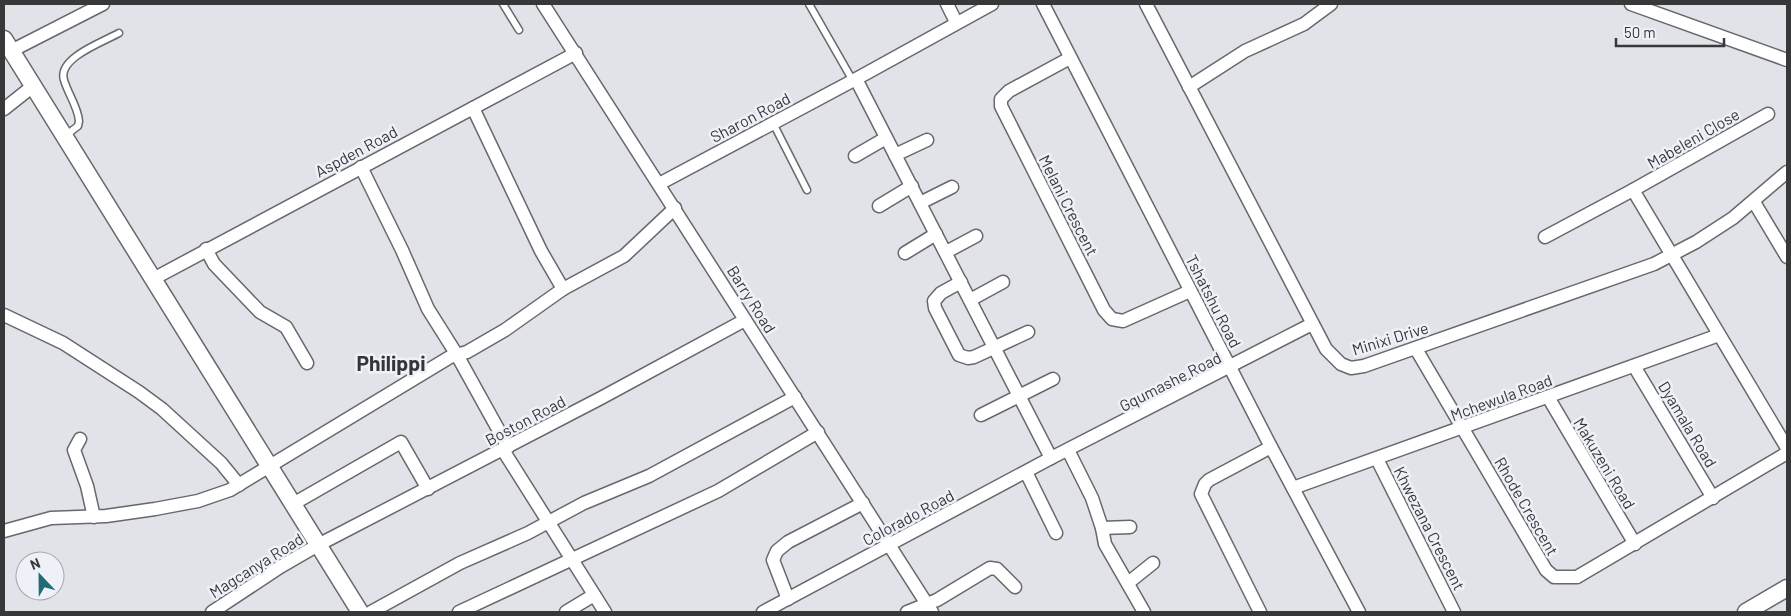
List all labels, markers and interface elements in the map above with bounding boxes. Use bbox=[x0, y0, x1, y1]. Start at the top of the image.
scale bar bbox=[1616, 15, 1724, 47]
text: 50 m bbox=[1624, 23, 1656, 41]
street label: Sharon Road bbox=[707, 88, 793, 146]
street label: Mabeleni Close bbox=[1644, 104, 1742, 172]
street label: Aspden Road bbox=[312, 121, 400, 181]
street label: Melani Crescent bbox=[1035, 151, 1103, 259]
street label: Tshatshu Road bbox=[1182, 251, 1246, 351]
street label: Barry Road bbox=[724, 262, 780, 336]
street label: Minixi Drive bbox=[1350, 317, 1430, 359]
street label: Gqumashe Road bbox=[1116, 347, 1224, 415]
district label: Philippi bbox=[356, 350, 426, 375]
street label: Mchewula Road bbox=[1447, 370, 1555, 424]
street label: Dyamala Road bbox=[1655, 378, 1721, 470]
street label: Boston Road bbox=[482, 391, 568, 449]
street label: Makuzeni Road bbox=[1570, 414, 1640, 512]
street label: Rhode Crescent bbox=[1491, 453, 1563, 559]
street label: Khwezana Crescent bbox=[1391, 463, 1469, 593]
street label: Colorado Road bbox=[859, 485, 957, 549]
street label: Magcanya Road bbox=[206, 529, 306, 601]
north arrow bbox=[15, 551, 65, 601]
text: N bbox=[27, 554, 42, 573]

